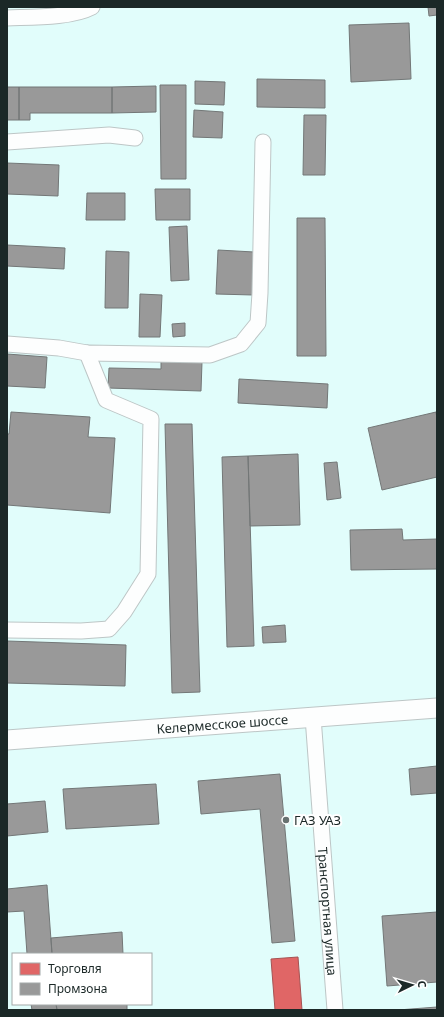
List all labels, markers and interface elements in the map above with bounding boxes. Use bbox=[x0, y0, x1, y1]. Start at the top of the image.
street label: Келермесское шоссе bbox=[156, 710, 289, 738]
place label: ГАЗ УАЗ bbox=[294, 811, 341, 829]
marker: ГАЗ УАЗ bbox=[281, 815, 291, 825]
street label: Транспортная улица bbox=[314, 847, 341, 976]
legend bbox=[12, 953, 152, 1005]
text: Торговля bbox=[48, 960, 102, 977]
north arrow bbox=[392, 965, 432, 1005]
text: Промзона bbox=[48, 980, 107, 997]
text: С bbox=[415, 980, 430, 988]

